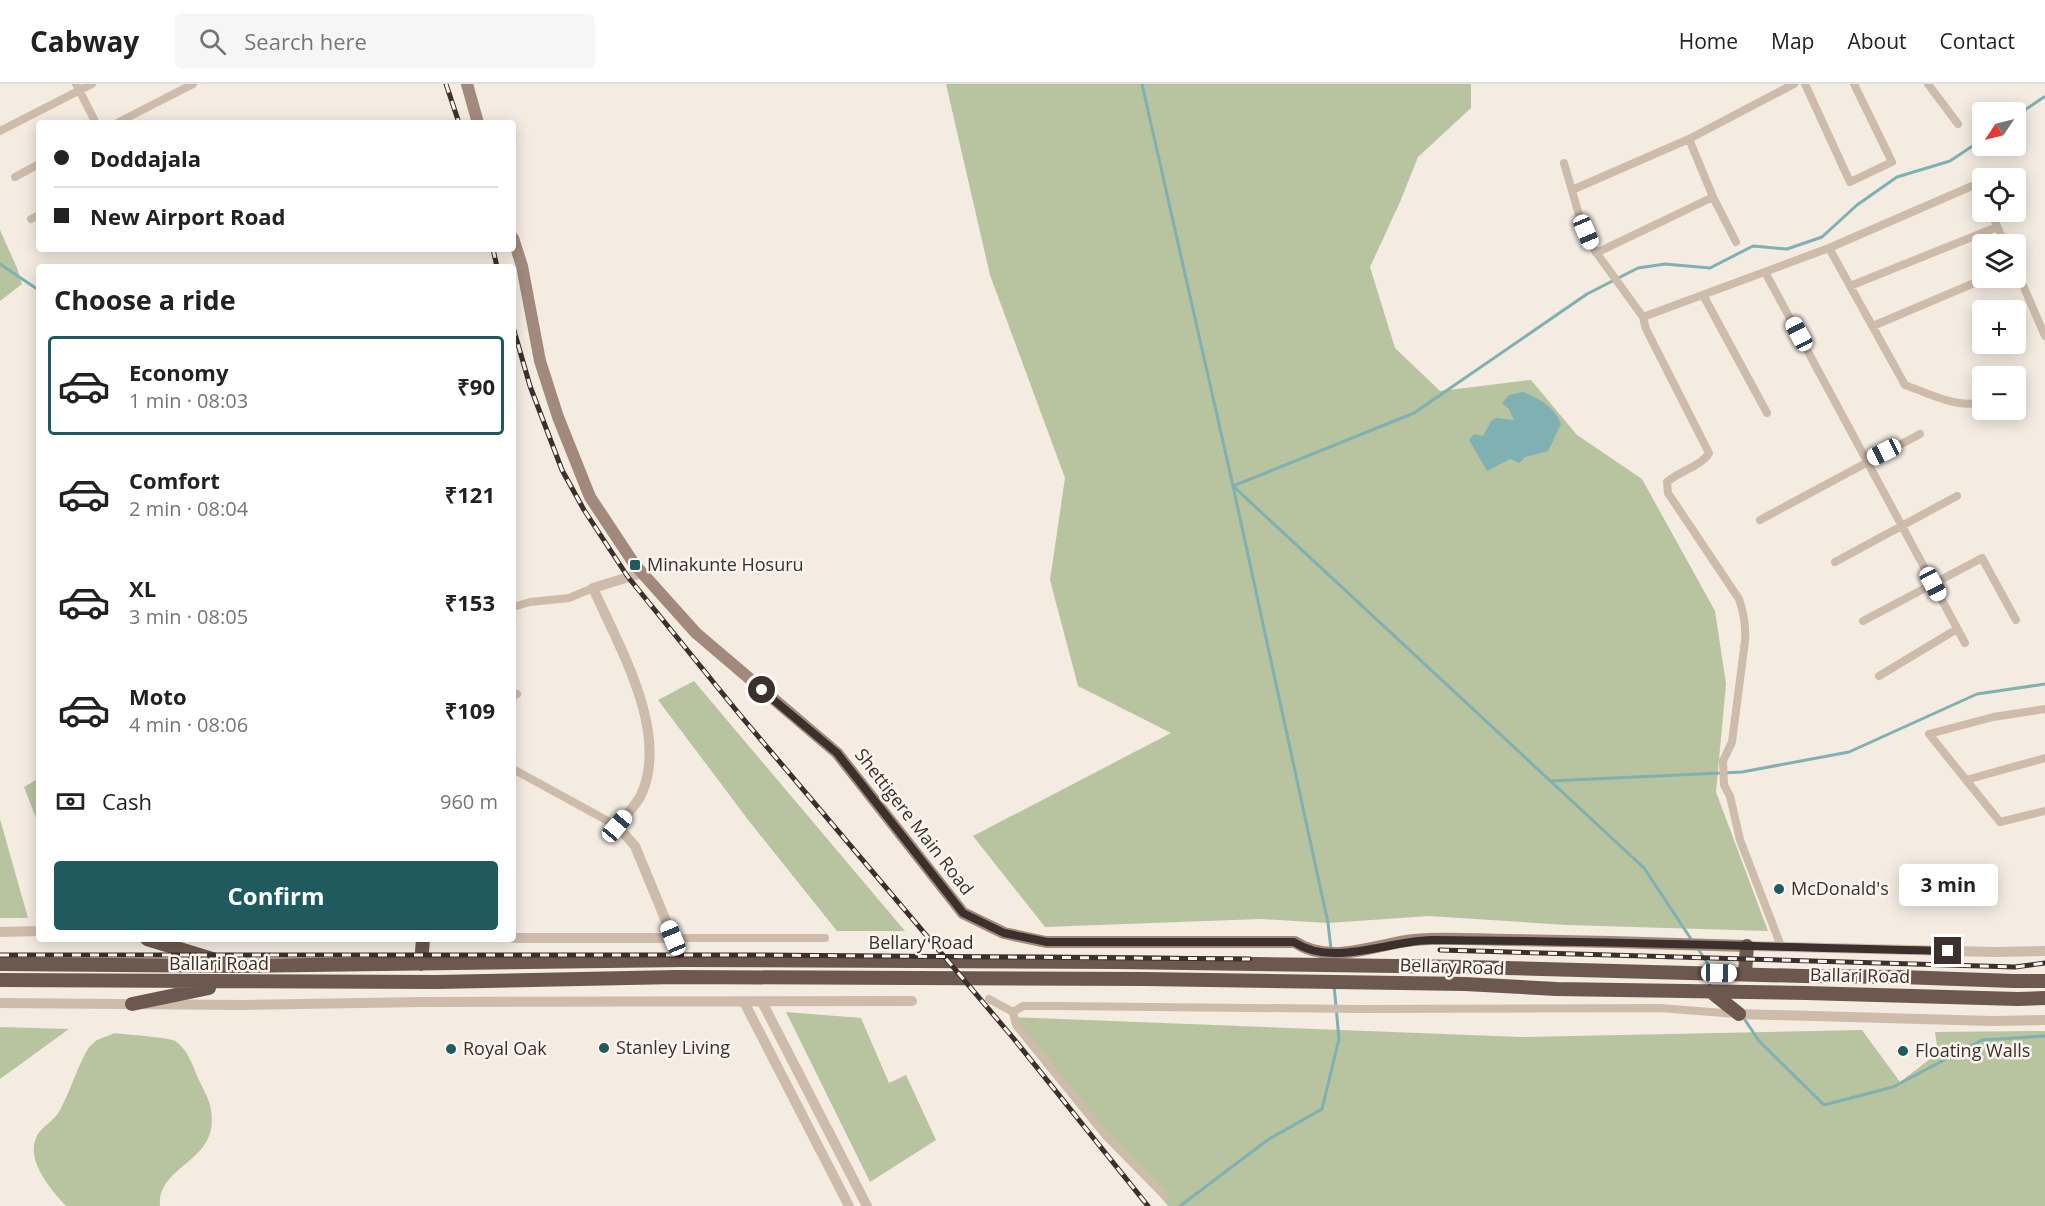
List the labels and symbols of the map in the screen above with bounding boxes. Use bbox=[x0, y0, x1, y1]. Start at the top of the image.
north arrow bbox=[1972, 102, 2026, 156]
car bbox=[1571, 212, 1601, 252]
car bbox=[1783, 314, 1815, 354]
car bbox=[1864, 436, 1904, 468]
place label: Minakunte Hosuru bbox=[647, 552, 804, 576]
marker: Minakunte Hosuru bbox=[628, 558, 642, 572]
car bbox=[1917, 564, 1949, 604]
route start bbox=[748, 676, 775, 703]
street label: Shettigere Main Road bbox=[850, 743, 980, 900]
car bbox=[599, 806, 635, 846]
callout: 3 min bbox=[1898, 864, 1998, 906]
place label: McDonald's bbox=[1791, 876, 1889, 900]
marker: McDonald's bbox=[1772, 882, 1786, 896]
car bbox=[658, 918, 688, 958]
street label: Bellary Road bbox=[869, 930, 973, 954]
route end bbox=[1934, 937, 1961, 964]
street label: Ballari Road bbox=[169, 951, 269, 975]
street label: Bellary Road bbox=[1399, 952, 1505, 980]
street label: Ballari Road bbox=[1810, 962, 1910, 988]
car bbox=[1701, 964, 1737, 982]
place label: Stanley Living bbox=[616, 1035, 730, 1059]
place label: Royal Oak bbox=[463, 1036, 547, 1060]
place label: Floating Walls bbox=[1915, 1038, 2030, 1062]
marker: Stanley Living bbox=[597, 1041, 611, 1055]
marker: Royal Oak bbox=[444, 1042, 458, 1056]
marker: Floating Walls bbox=[1896, 1044, 1910, 1058]

